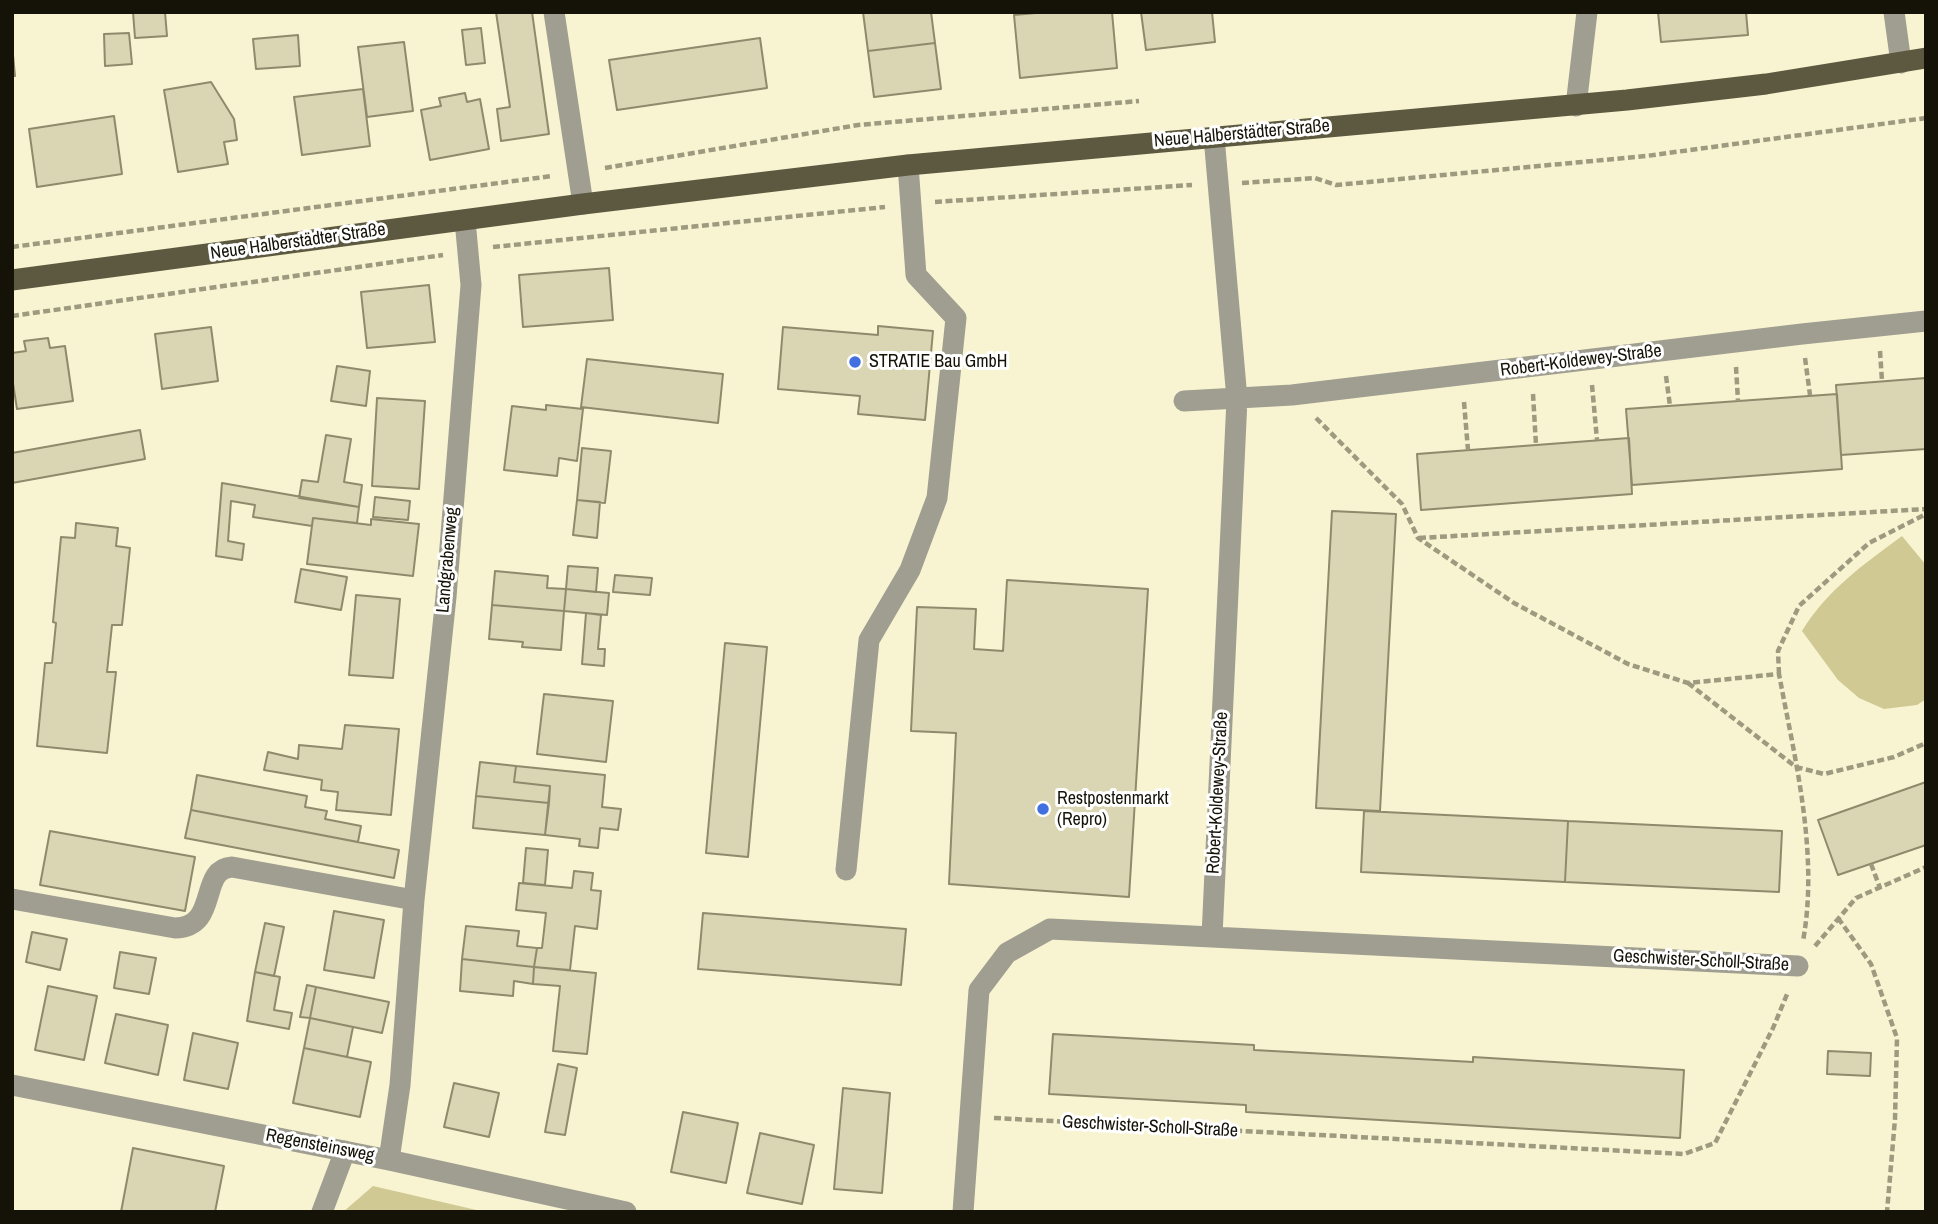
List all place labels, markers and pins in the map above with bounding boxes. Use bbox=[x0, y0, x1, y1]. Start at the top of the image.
place label: STRATIE Bau GmbH bbox=[869, 351, 1007, 373]
marker: STRATIE Bau GmbH bbox=[847, 354, 863, 370]
place label: Restpostenmarkt (Repro) bbox=[1057, 788, 1169, 830]
marker: Restpostenmarkt (Repro) bbox=[1035, 801, 1051, 817]

